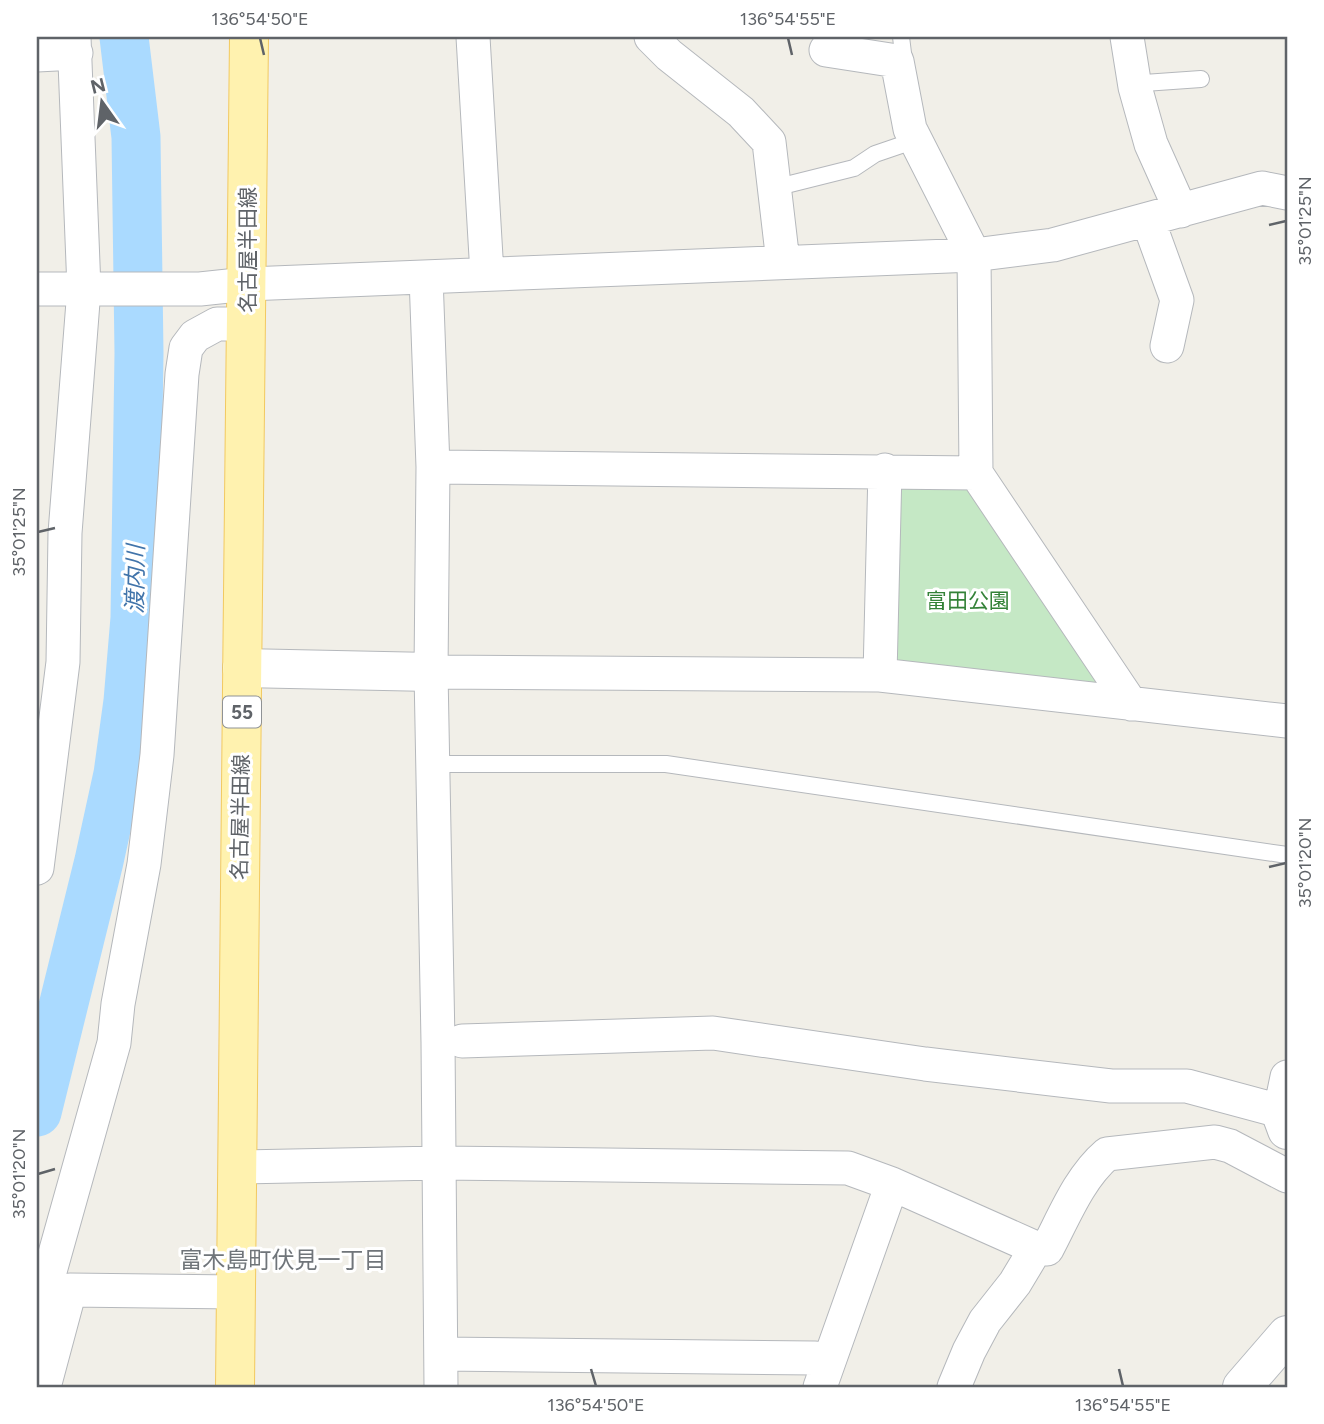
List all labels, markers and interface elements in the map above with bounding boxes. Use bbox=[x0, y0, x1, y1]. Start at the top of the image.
text: 136°54'50"E bbox=[211, 8, 309, 30]
text: 136°54'55"E bbox=[740, 8, 836, 30]
north arrow bbox=[66, 66, 136, 136]
text: N bbox=[88, 73, 108, 99]
text: 35°01'25"N bbox=[1294, 176, 1316, 266]
street label: 名古屋半田線 bbox=[235, 187, 260, 313]
text: 35°01'25"N bbox=[8, 487, 30, 577]
water label: 渡内川 bbox=[120, 541, 150, 614]
park label: 富田公園 bbox=[926, 588, 1010, 613]
road number: 55 bbox=[223, 696, 261, 727]
street label: 名古屋半田線 bbox=[226, 754, 254, 880]
text: 35°01'20"N bbox=[1294, 818, 1316, 908]
text: 35°01'20"N bbox=[8, 1129, 30, 1219]
district label: 富木島町伏見一丁目 bbox=[180, 1246, 387, 1274]
text: 136°54'50"E bbox=[547, 1394, 645, 1416]
text: 136°54'55"E bbox=[1075, 1394, 1171, 1416]

